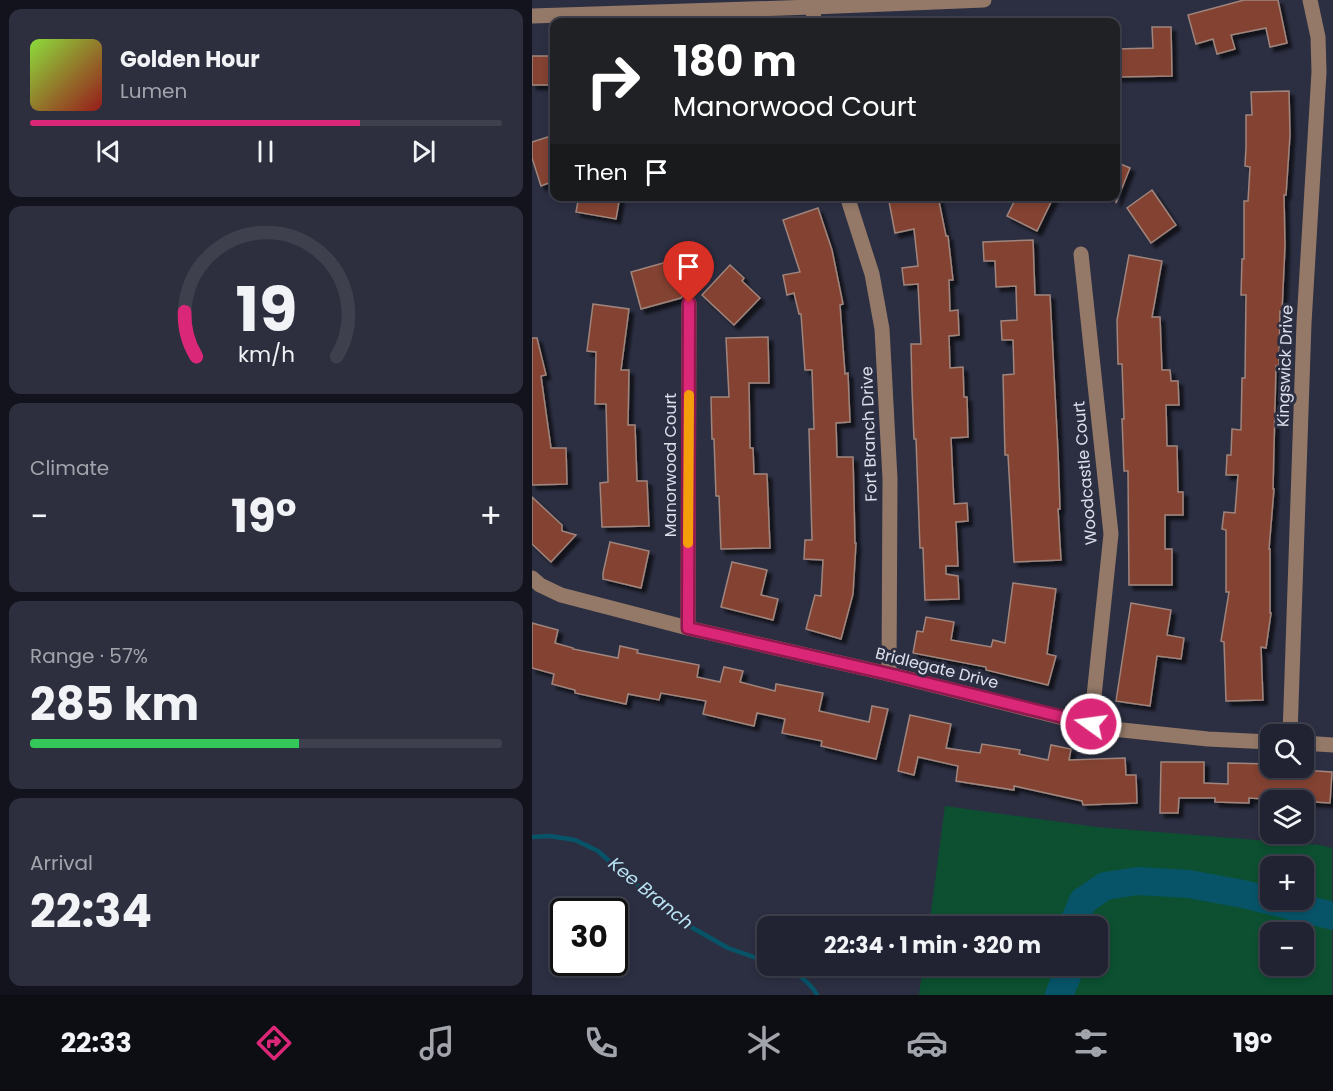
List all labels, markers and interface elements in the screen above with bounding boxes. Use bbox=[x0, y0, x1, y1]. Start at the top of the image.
text: 180 m bbox=[673, 32, 797, 91]
icon: right bbox=[574, 42, 652, 120]
text: Golden Hour bbox=[120, 44, 260, 75]
text: Lumen bbox=[120, 77, 187, 105]
text: Manorwood Court bbox=[673, 88, 917, 125]
icon: previous bbox=[92, 135, 125, 168]
icon: pause bbox=[249, 135, 282, 168]
icon: next bbox=[407, 135, 440, 168]
icon: arrive bbox=[640, 156, 673, 189]
text: Then bbox=[574, 157, 628, 188]
pin bbox=[663, 241, 714, 303]
icon: arrive bbox=[672, 250, 705, 283]
text: 19 bbox=[235, 265, 297, 353]
street label: Kingswick Drive bbox=[1271, 304, 1299, 428]
text: km/h bbox=[237, 340, 295, 371]
street label: Fort Branch Drive bbox=[855, 366, 883, 502]
street label: Manorwood Court bbox=[659, 393, 682, 537]
street label: Woodcastle Court bbox=[1067, 400, 1103, 546]
text: Climate bbox=[30, 454, 109, 482]
text: 19° bbox=[231, 485, 297, 548]
text: − bbox=[30, 493, 48, 540]
text: + bbox=[479, 493, 502, 540]
text: Range · 57% bbox=[30, 642, 148, 670]
street label: Bridlegate Drive bbox=[873, 642, 1001, 694]
text: 285 km bbox=[30, 673, 199, 736]
position arrow bbox=[1059, 692, 1123, 756]
map controls bbox=[1260, 724, 1314, 976]
button: search bbox=[1260, 724, 1314, 778]
button: layers bbox=[1260, 790, 1314, 844]
text: Arrival bbox=[30, 849, 93, 877]
water label: Kee Branch bbox=[603, 851, 699, 935]
button: + bbox=[1260, 856, 1314, 910]
text: 22:34 bbox=[30, 880, 152, 943]
speed limit sign: 30 bbox=[550, 898, 628, 976]
button: − bbox=[1260, 922, 1314, 976]
text: 22:34 · 1 min · 320 m bbox=[824, 930, 1041, 961]
icon: directions bbox=[253, 1022, 295, 1064]
icon: music bbox=[416, 1022, 458, 1064]
icon: phone bbox=[580, 1022, 622, 1064]
icon: climate bbox=[743, 1022, 785, 1064]
icon: car bbox=[906, 1022, 948, 1064]
icon: filters bbox=[1070, 1022, 1112, 1064]
text: 22:33 bbox=[61, 1024, 132, 1061]
text: 19° bbox=[1233, 1024, 1272, 1061]

